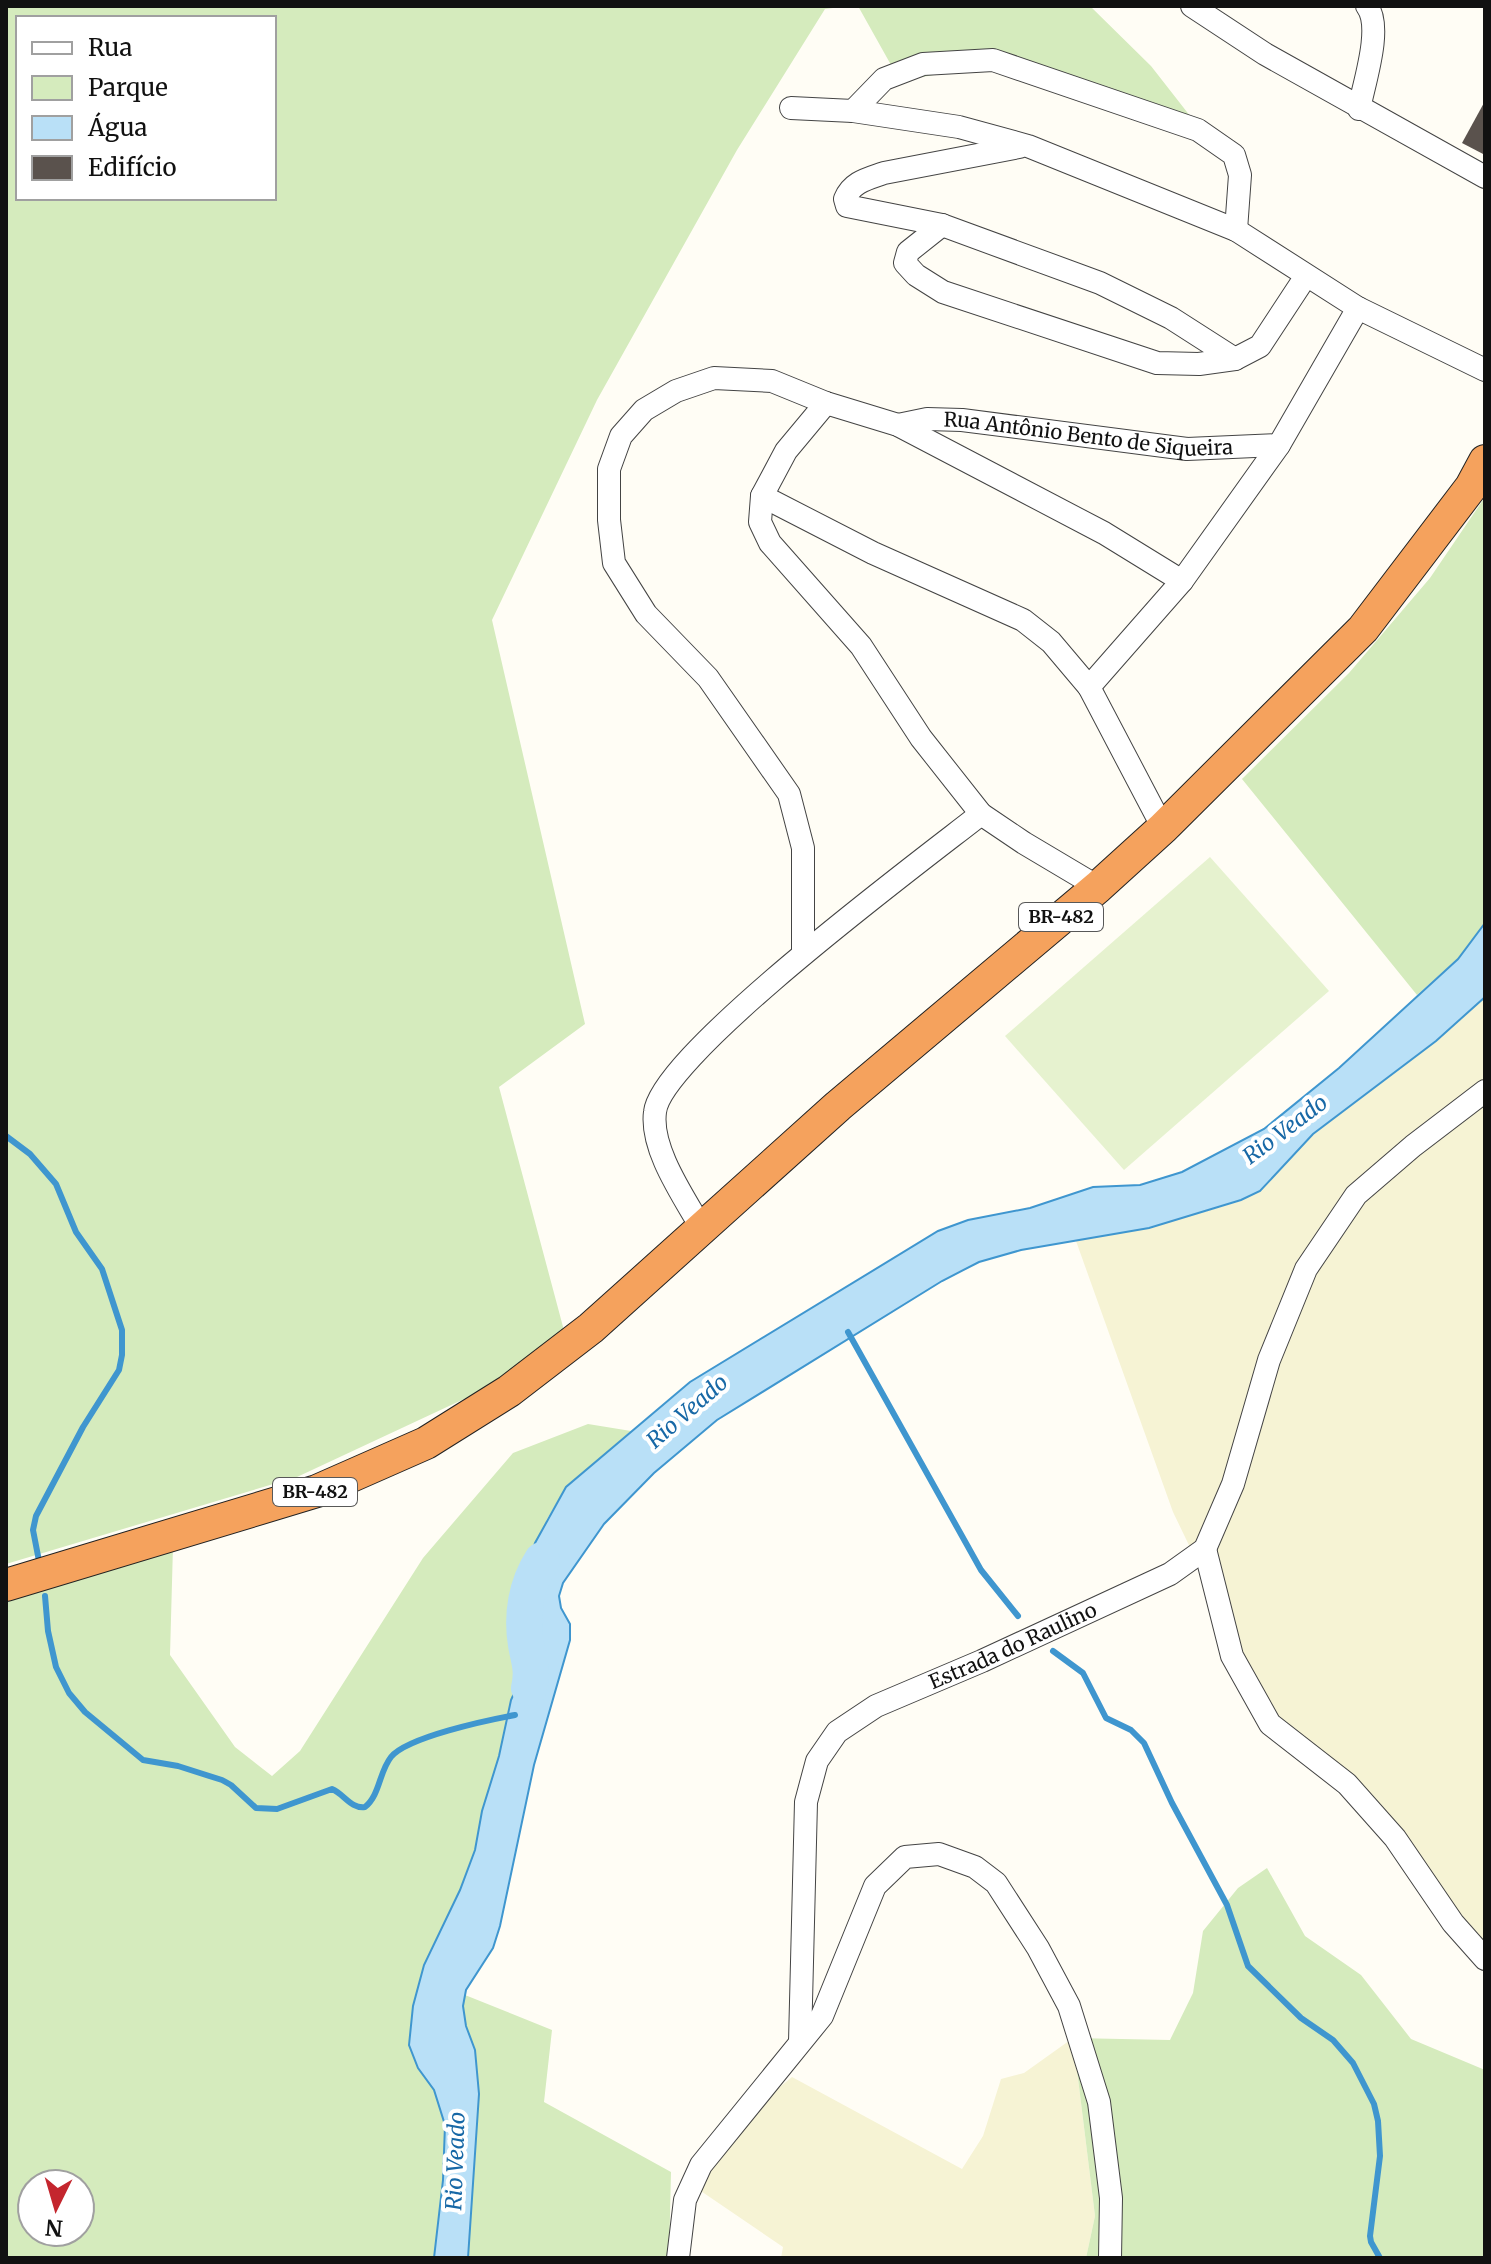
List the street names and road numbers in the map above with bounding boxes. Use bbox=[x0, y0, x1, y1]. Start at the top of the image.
street label: Rua Antônio Bento de Siqueira bbox=[943, 406, 1234, 461]
road number: BR-482 bbox=[1019, 903, 1103, 931]
road number: BR-482 bbox=[273, 1478, 357, 1506]
street label: Estrada do Raulino bbox=[925, 1597, 1101, 1694]

